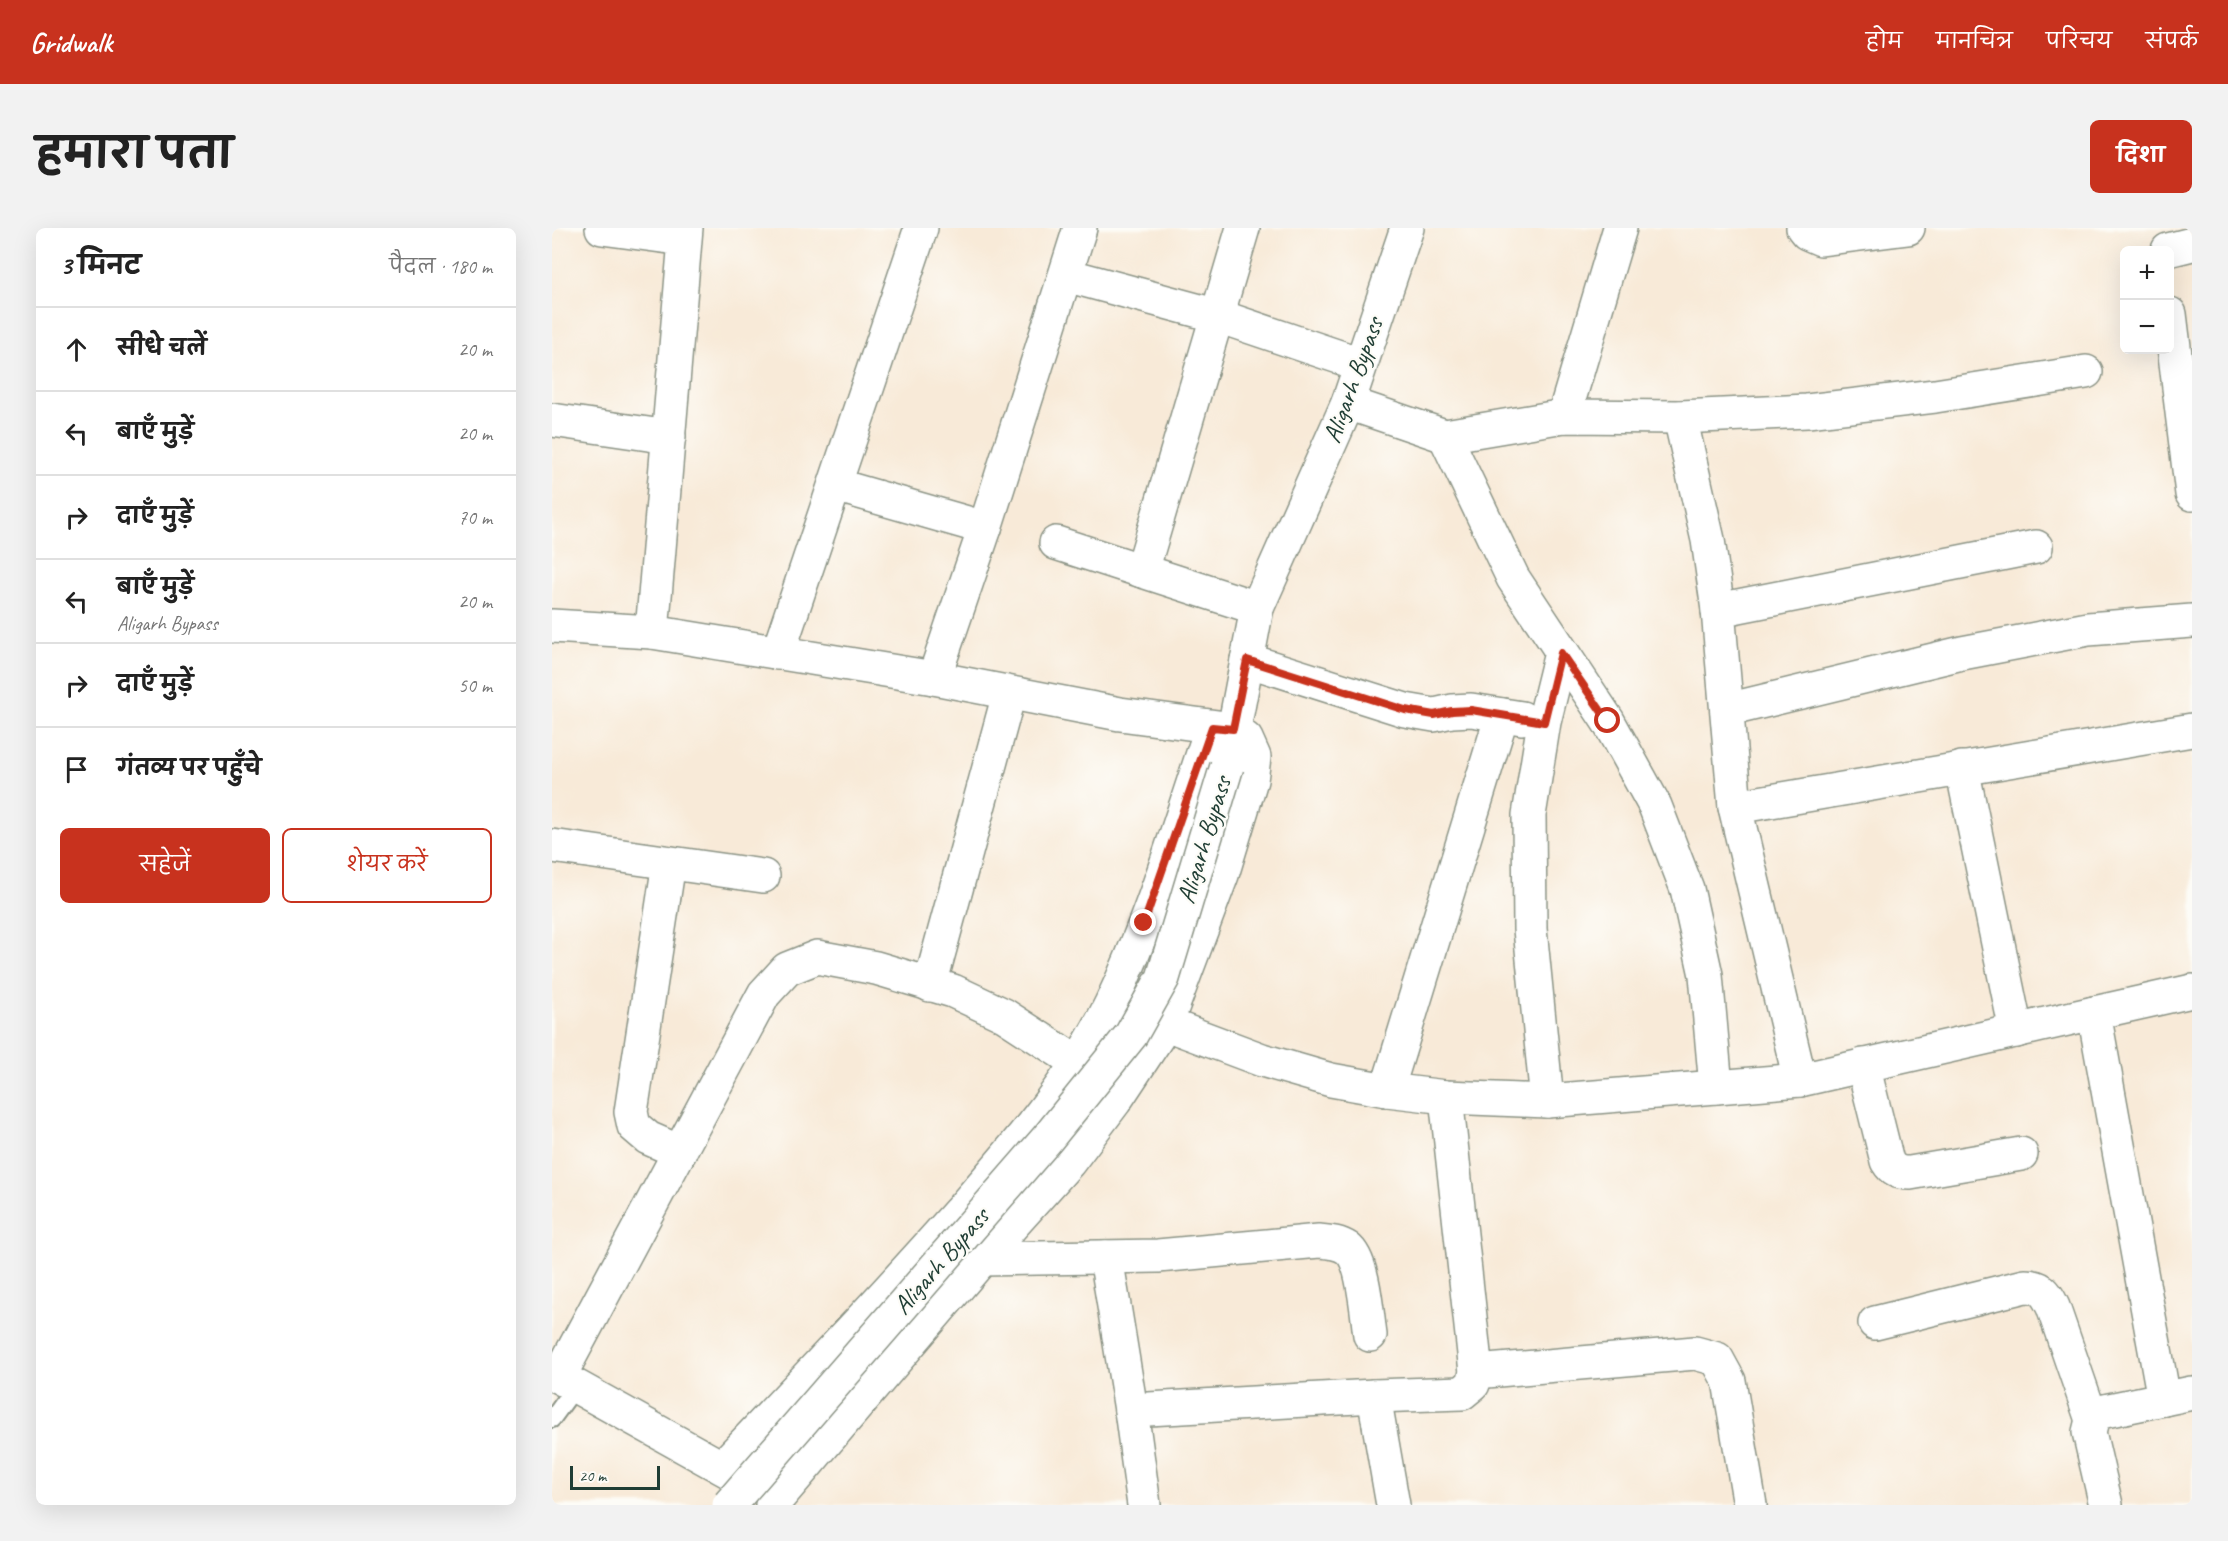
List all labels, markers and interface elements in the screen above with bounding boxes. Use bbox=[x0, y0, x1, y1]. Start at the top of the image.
text: Gridwalk bbox=[30, 25, 112, 60]
text: होम bbox=[1866, 28, 1903, 54]
text: मानचित्र bbox=[1936, 28, 2013, 54]
text: परिचय bbox=[2046, 28, 2112, 54]
text: संपर्क bbox=[2145, 28, 2198, 54]
button: दिशा bbox=[2090, 120, 2192, 193]
text: हमारा पता bbox=[36, 127, 233, 180]
map controls bbox=[2120, 246, 2174, 354]
button: + bbox=[2120, 246, 2174, 300]
text: 3 मिनट bbox=[60, 249, 141, 282]
text: पैदल · 180 m bbox=[389, 254, 492, 279]
button: − bbox=[2120, 300, 2174, 354]
street label: Aligarh Bypass bbox=[1315, 311, 1392, 447]
icon: ahead bbox=[60, 333, 93, 366]
text: सीधे चलें bbox=[117, 334, 207, 362]
text: 20 m bbox=[458, 337, 492, 362]
icon: left bbox=[60, 417, 93, 450]
text: बाएँ मुड़ें bbox=[117, 418, 194, 446]
text: 20 m bbox=[458, 421, 492, 446]
icon: right bbox=[60, 501, 93, 534]
text: दाएँ मुड़ें bbox=[117, 502, 193, 530]
text: 70 m bbox=[458, 505, 492, 530]
text: बाएँ मुड़ें bbox=[117, 573, 194, 601]
icon: left bbox=[60, 585, 93, 618]
text: 20 m bbox=[458, 589, 492, 614]
text: Aligarh Bypass bbox=[117, 611, 218, 636]
icon: right bbox=[60, 669, 93, 702]
text: दाएँ मुड़ें bbox=[117, 670, 193, 698]
text: 50 m bbox=[458, 673, 492, 698]
route start bbox=[1594, 707, 1620, 733]
icon: arrive bbox=[60, 753, 93, 786]
text: गंतव्य पर पहुँचे bbox=[117, 754, 261, 782]
street label: Aligarh Bypass bbox=[1169, 771, 1240, 907]
button: सहेजें bbox=[60, 828, 270, 903]
button: शेयर करें bbox=[282, 828, 492, 903]
route end bbox=[1130, 909, 1156, 935]
street label: Aligarh Bypass bbox=[886, 1199, 998, 1321]
scale bar bbox=[570, 1463, 660, 1490]
text: 20 m bbox=[579, 1466, 606, 1486]

